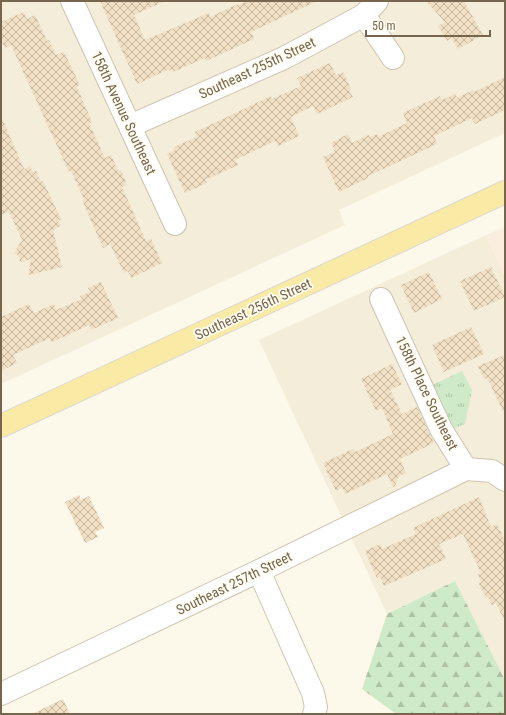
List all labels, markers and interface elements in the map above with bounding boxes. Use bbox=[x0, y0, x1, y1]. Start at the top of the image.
scale bar bbox=[366, 12, 490, 38]
text: 50 m bbox=[372, 19, 396, 33]
street label: Southeast 255th Street bbox=[196, 34, 318, 102]
street label: 158th Avenue Southeast bbox=[88, 49, 160, 177]
street label: Southeast 256th Street bbox=[192, 275, 314, 343]
street label: 158th Place Southeast bbox=[393, 334, 461, 452]
street label: Southeast 257th Street bbox=[174, 548, 294, 618]

